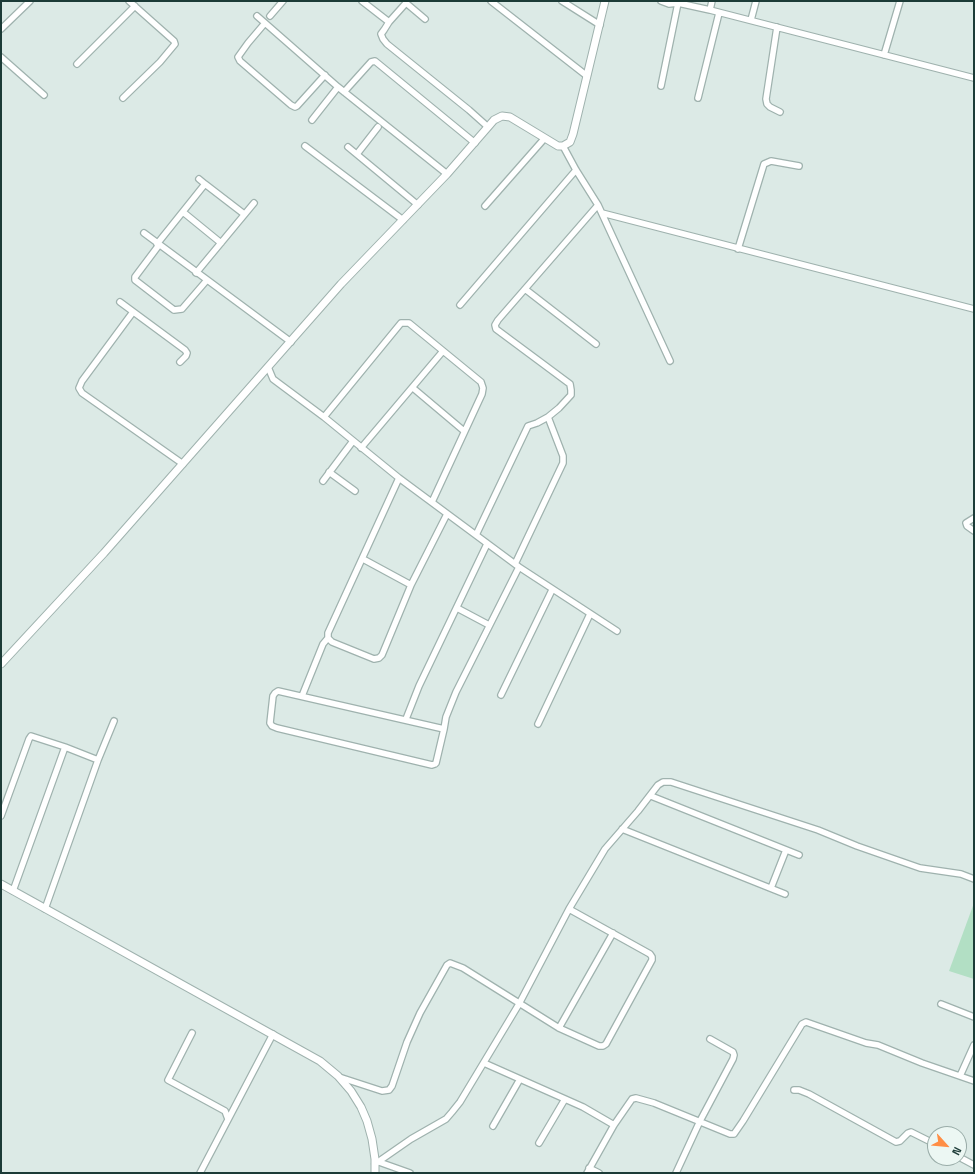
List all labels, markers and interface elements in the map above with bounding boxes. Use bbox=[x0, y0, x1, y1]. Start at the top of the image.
north arrow bbox=[927, 1126, 967, 1166]
text: N bbox=[949, 1145, 965, 1157]

